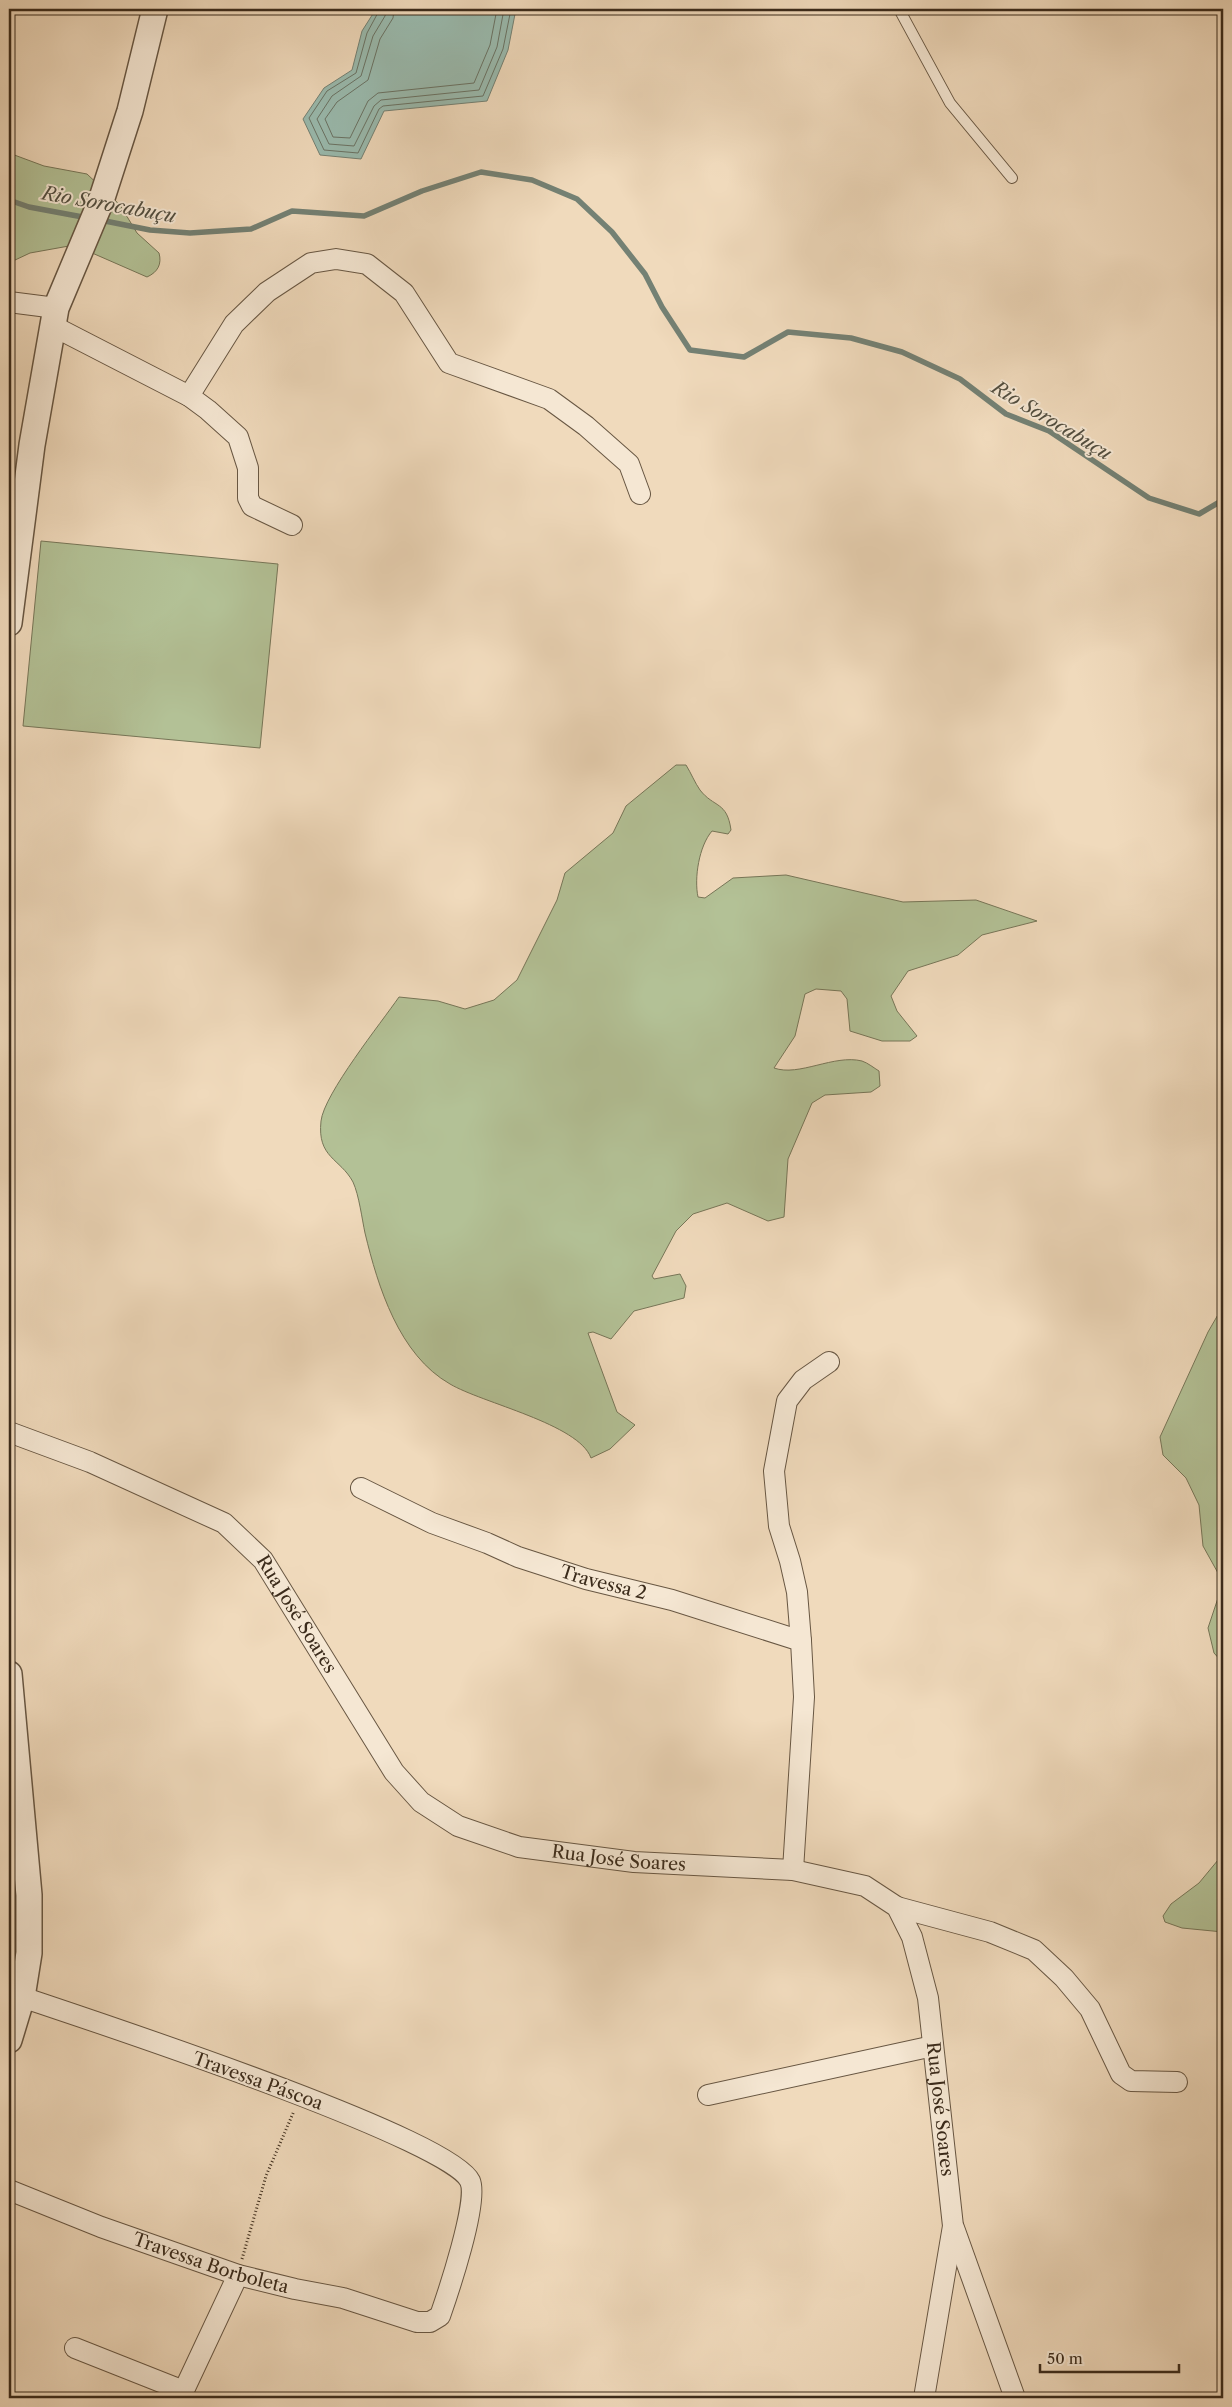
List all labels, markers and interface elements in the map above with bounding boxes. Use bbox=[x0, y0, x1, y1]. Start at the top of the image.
water label: Rio Sorocabuçu bbox=[38, 181, 178, 228]
water label: Rio Sorocabuçu bbox=[986, 375, 1116, 466]
street label: Rua José Soares bbox=[252, 1551, 341, 1677]
street label: Travessa 2 bbox=[558, 1560, 649, 1604]
street label: Rua José Soares bbox=[550, 1840, 686, 1876]
street label: Rua José Soares bbox=[922, 2041, 958, 2177]
street label: Travessa Páscoa bbox=[190, 2047, 327, 2115]
street label: Travessa Borboleta bbox=[130, 2228, 292, 2298]
scale bar bbox=[1040, 2342, 1178, 2374]
text: 50 m bbox=[1047, 2349, 1083, 2368]

